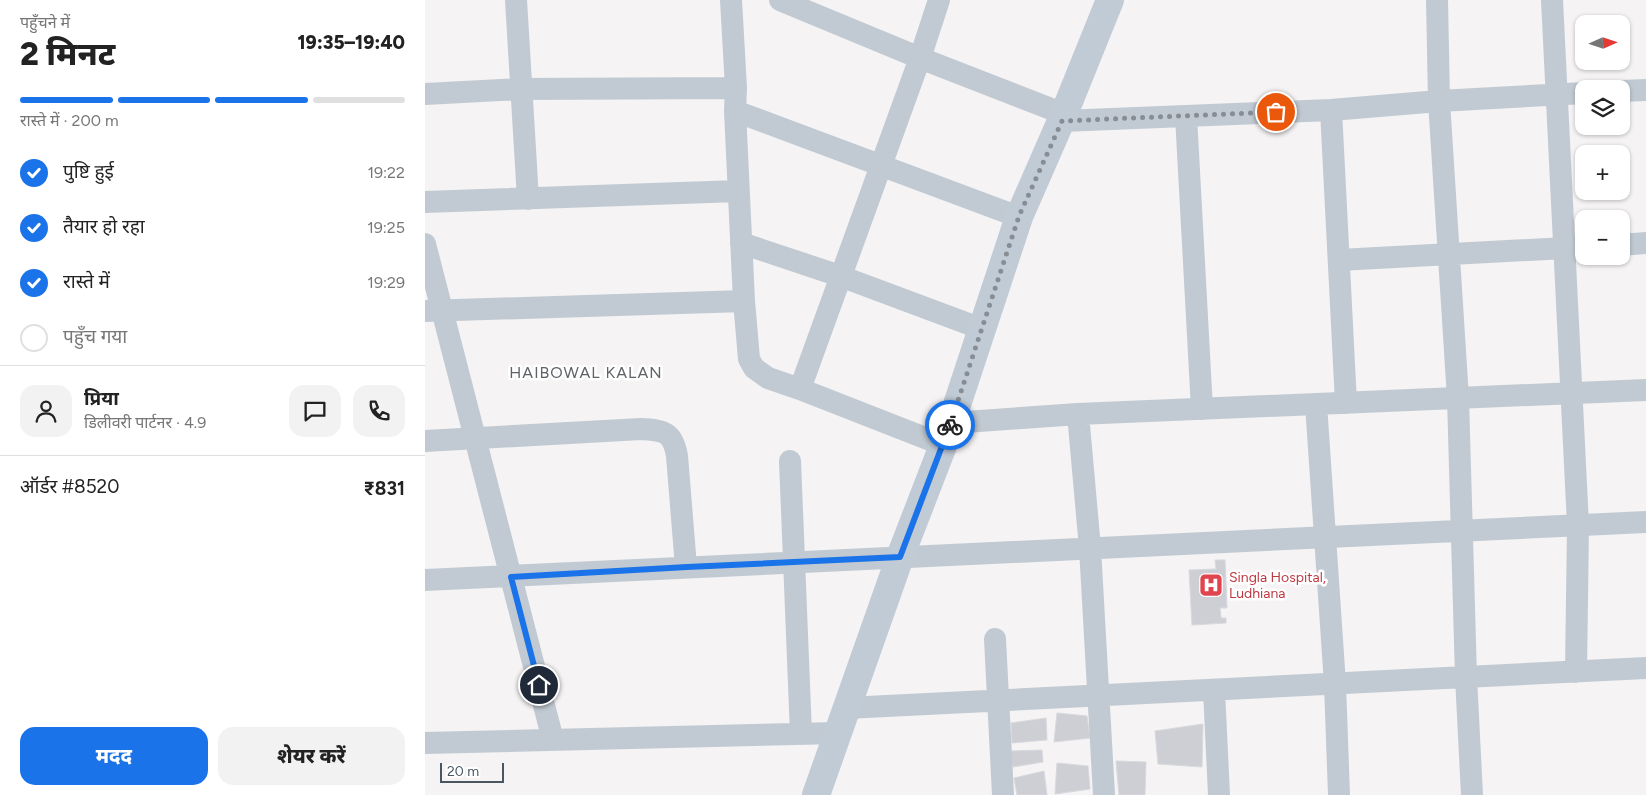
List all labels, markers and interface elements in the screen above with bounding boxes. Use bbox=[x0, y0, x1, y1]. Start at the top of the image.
text: पहुँचने में bbox=[20, 13, 70, 32]
north arrow bbox=[1575, 15, 1630, 70]
map controls bbox=[1575, 15, 1630, 265]
text: 19:35–19:40 bbox=[297, 31, 405, 54]
text: 2 मिनट bbox=[20, 35, 115, 73]
button: layers bbox=[1575, 80, 1630, 135]
pin bbox=[1255, 91, 1297, 133]
icon: bag bbox=[1262, 98, 1290, 126]
text: रास्ते में · 200 m bbox=[20, 111, 119, 130]
button: + bbox=[1575, 145, 1630, 200]
icon: check bbox=[20, 159, 48, 187]
text: पुष्टि हुई bbox=[63, 160, 114, 183]
text: 19:22 bbox=[367, 163, 405, 182]
button: − bbox=[1575, 210, 1630, 265]
icon: check bbox=[20, 214, 48, 242]
text: तैयार हो रहा bbox=[63, 215, 145, 238]
text: 19:25 bbox=[367, 218, 405, 237]
icon: check bbox=[20, 269, 48, 297]
text: रास्ते में bbox=[63, 270, 110, 293]
text: 19:29 bbox=[367, 273, 405, 292]
text: पहुँच गया bbox=[63, 325, 127, 348]
district label: HAIBOWAL KALAN bbox=[509, 363, 663, 382]
button: person bbox=[20, 385, 72, 437]
button: chat bbox=[289, 385, 341, 437]
button: phone bbox=[353, 385, 405, 437]
text: प्रिया bbox=[84, 387, 119, 410]
courier bbox=[925, 400, 975, 450]
icon: bike bbox=[936, 411, 964, 439]
text: डिलीवरी पार्टनर · 4.9 bbox=[84, 413, 206, 432]
text: ऑर्डर #8520 bbox=[20, 475, 119, 498]
text: ₹831 bbox=[363, 477, 405, 500]
place label: Singla Hospital, Ludhiana bbox=[1229, 569, 1326, 602]
hospital icon: Singla Hospital, Ludhiana bbox=[1198, 572, 1224, 598]
pin bbox=[518, 664, 560, 706]
icon: home bbox=[525, 671, 553, 699]
button: मदद bbox=[20, 727, 208, 785]
button: शेयर करें bbox=[218, 727, 405, 785]
scale bar bbox=[440, 760, 504, 783]
text: 20 m bbox=[447, 763, 479, 780]

